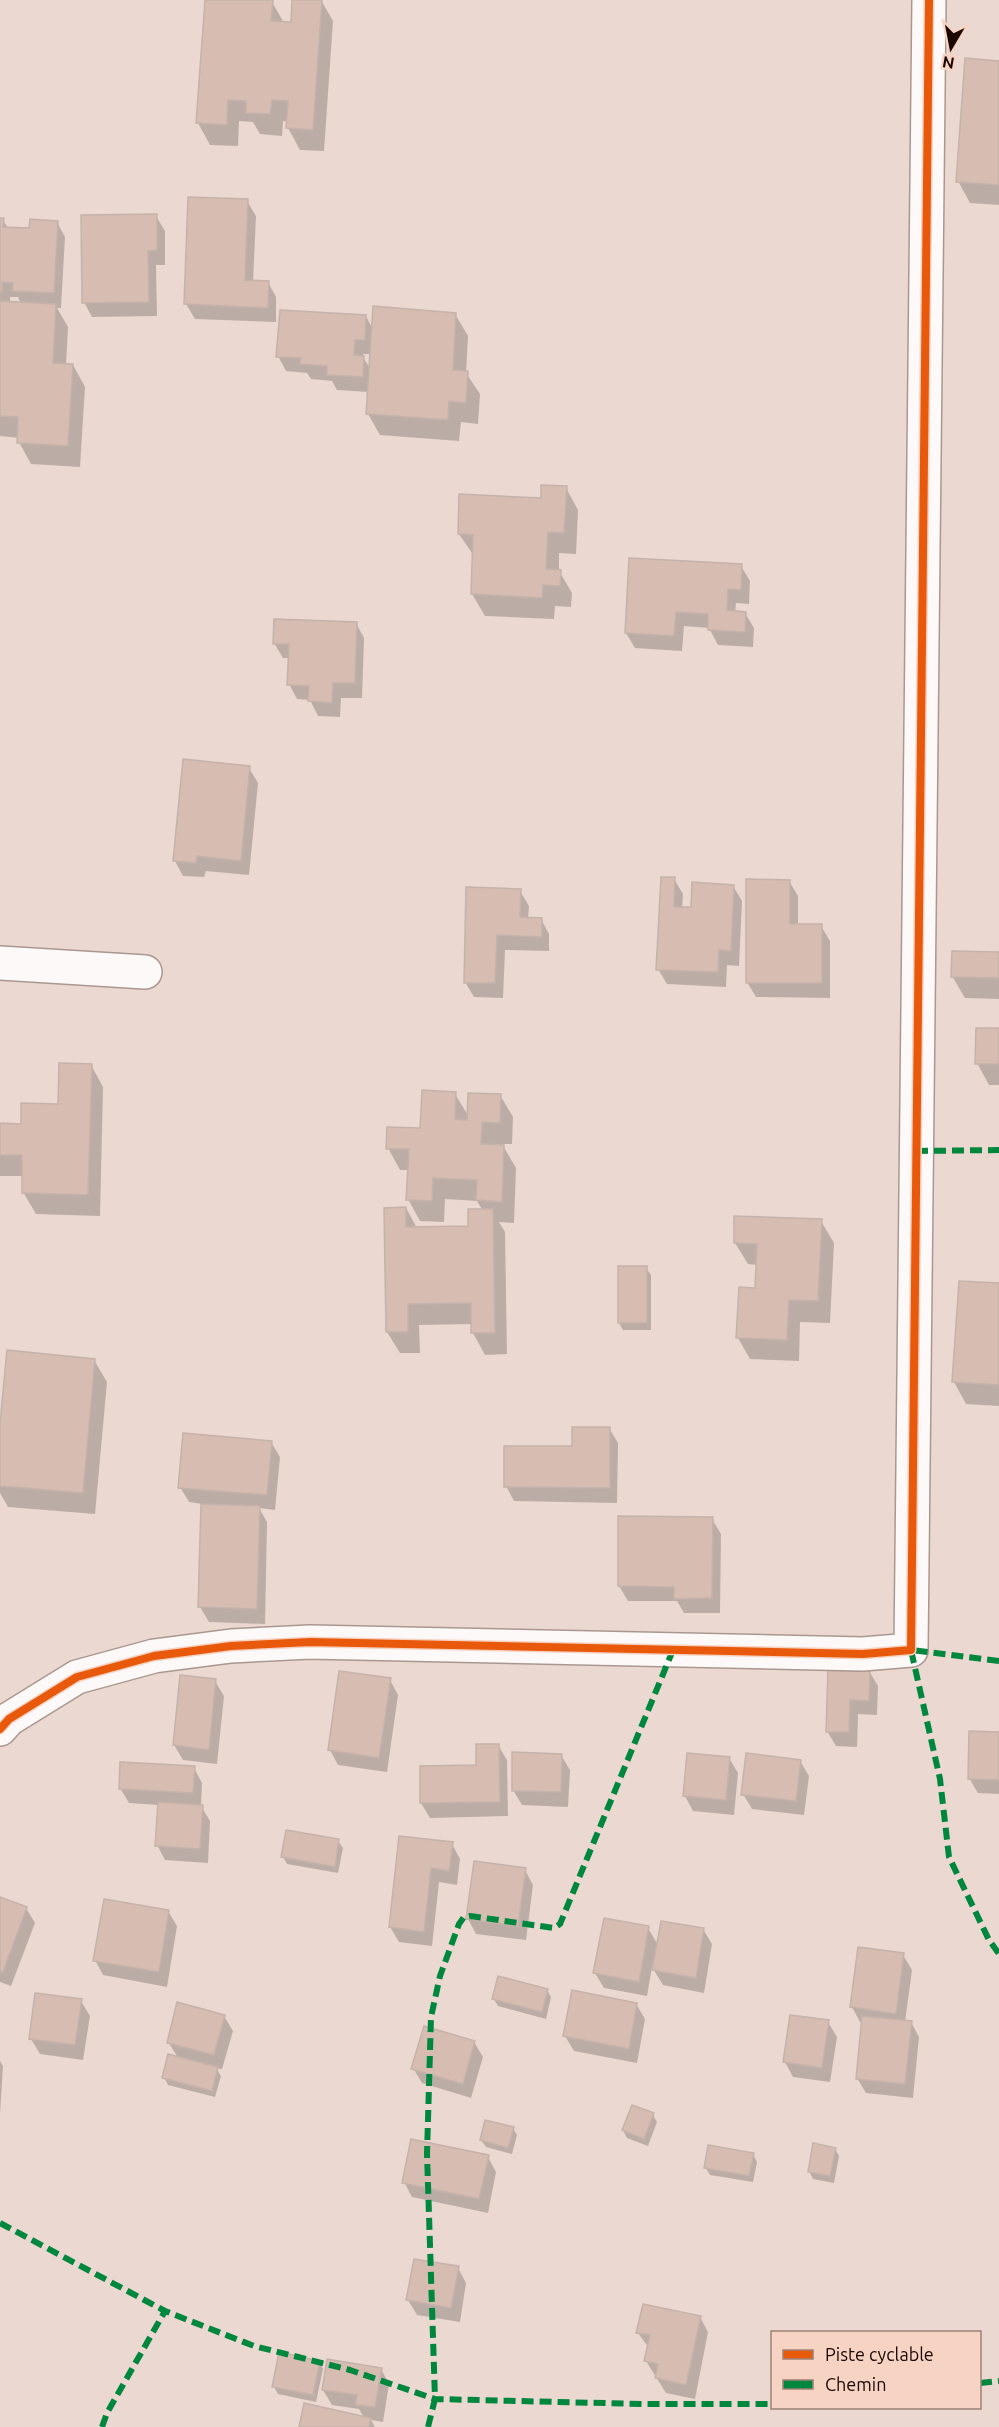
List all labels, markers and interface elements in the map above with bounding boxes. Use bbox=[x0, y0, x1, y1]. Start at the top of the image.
north arrow bbox=[921, 18, 981, 78]
text: N bbox=[941, 53, 956, 73]
legend bbox=[771, 2331, 981, 2409]
text: Piste cyclable bbox=[825, 2344, 934, 2364]
text: Chemin bbox=[825, 2374, 886, 2394]

